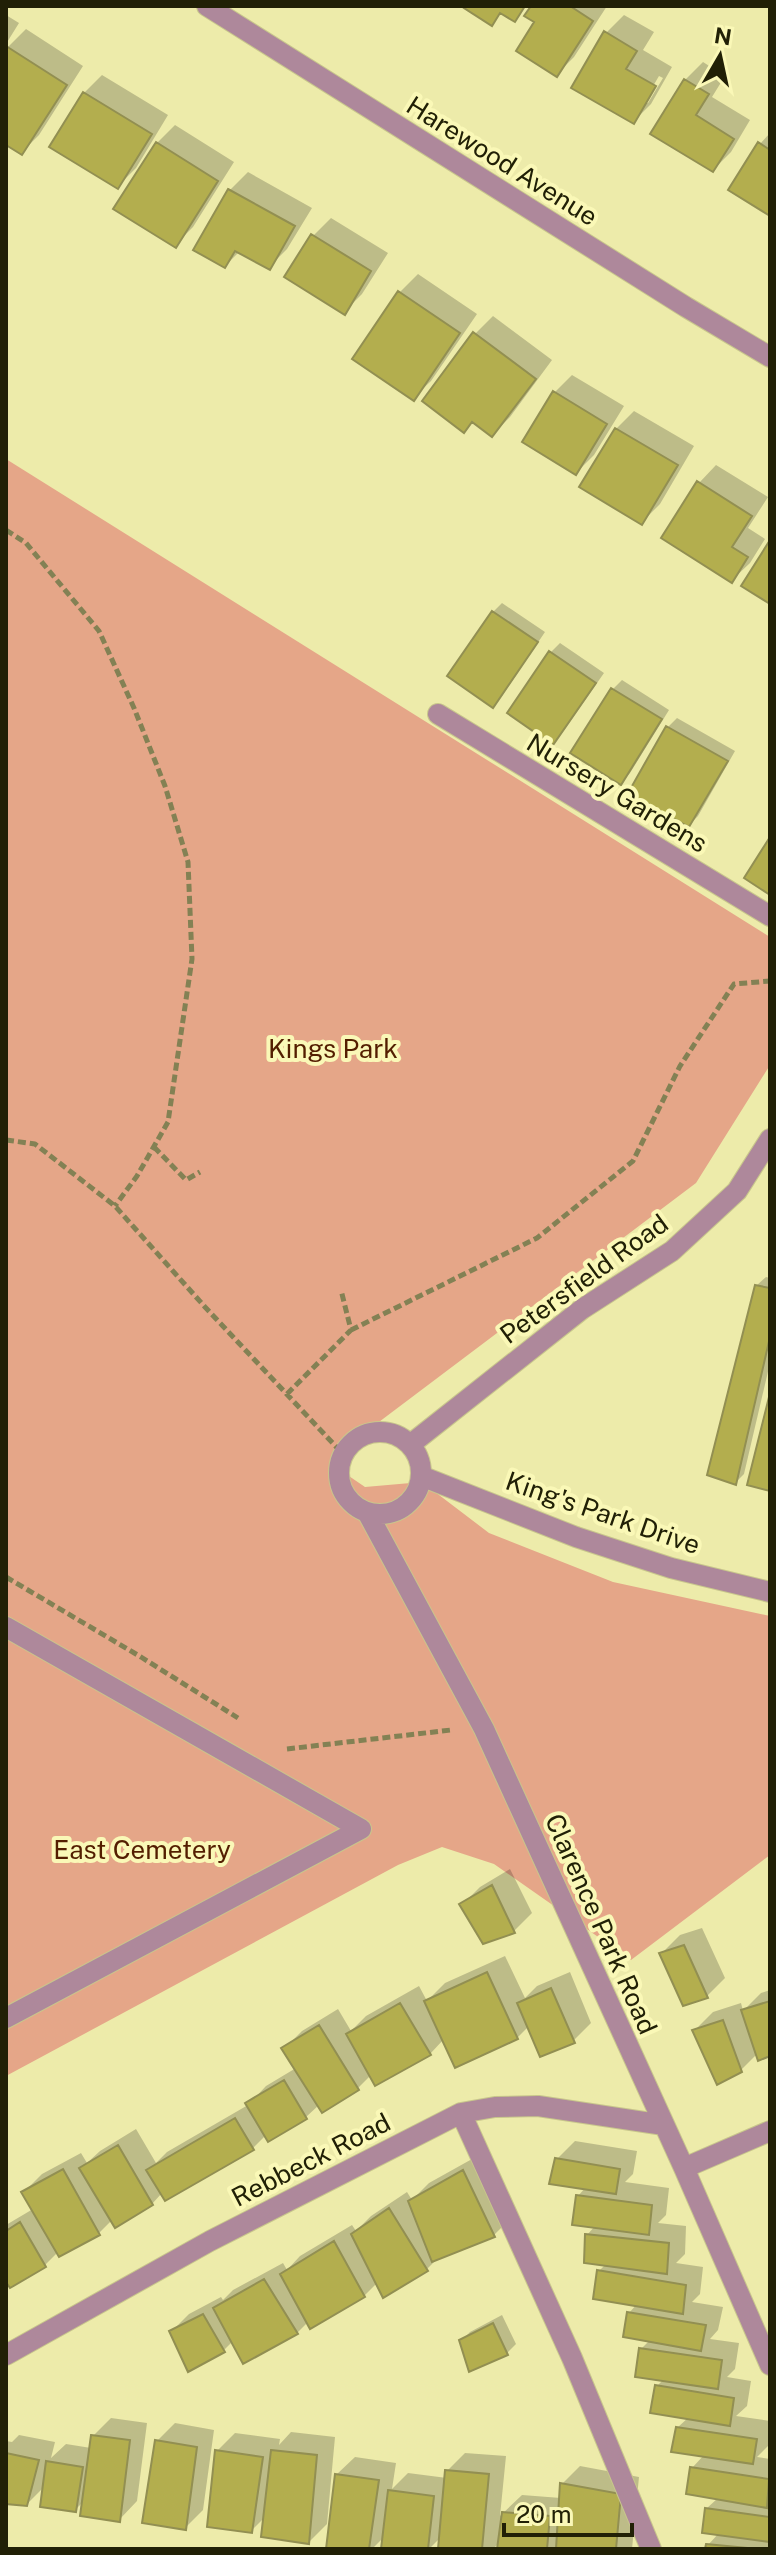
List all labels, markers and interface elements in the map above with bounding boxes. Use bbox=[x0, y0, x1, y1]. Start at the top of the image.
north arrow bbox=[680, 16, 760, 96]
text: N bbox=[713, 22, 734, 50]
street label: Harewood Avenue bbox=[401, 89, 603, 232]
street label: Nursery Gardens bbox=[521, 726, 713, 859]
park label: Kings Park bbox=[268, 1033, 398, 1064]
street label: Petersfield Road bbox=[494, 1207, 674, 1350]
street label: King's Park Drive bbox=[502, 1465, 704, 1560]
street label: Clarence Park Road bbox=[539, 1809, 664, 2039]
park label: East Cemetery bbox=[53, 1834, 231, 1865]
street label: Rebbeck Road bbox=[226, 2106, 395, 2213]
scale bar bbox=[504, 2487, 632, 2537]
text: 20 m bbox=[516, 2500, 572, 2528]

